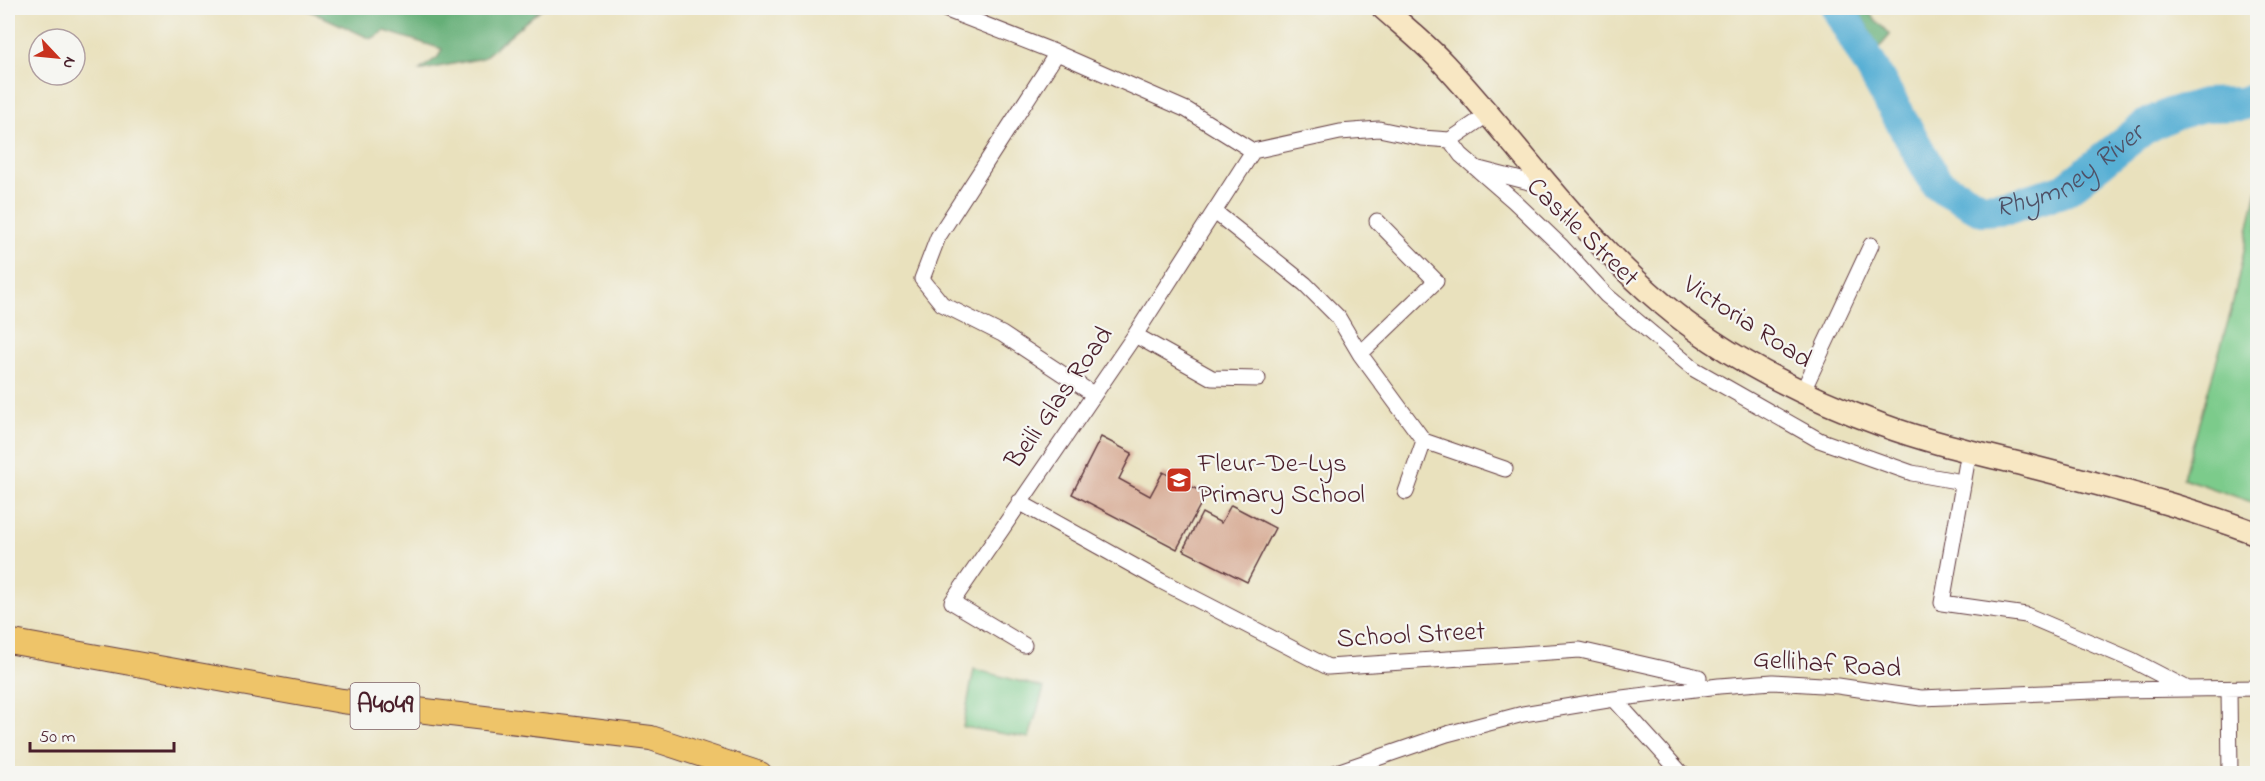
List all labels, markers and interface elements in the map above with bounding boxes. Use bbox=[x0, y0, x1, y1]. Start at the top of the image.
north arrow bbox=[27, 27, 87, 87]
text: N bbox=[55, 53, 82, 73]
water label: Rhymney River bbox=[1994, 112, 2156, 228]
street label: Castle Street bbox=[1517, 169, 1647, 297]
street label: Victoria Road bbox=[1674, 266, 1819, 379]
street label: Beili Glas Road bbox=[996, 319, 1124, 478]
place label: Fleur-De-Lys Primary School bbox=[1197, 445, 1365, 515]
school or university icon: Fleur-De-Lys Primary School bbox=[1164, 465, 1194, 495]
street label: School Street bbox=[1336, 613, 1486, 659]
street label: Gellihaf Road bbox=[1752, 640, 1902, 690]
road number: A4049 bbox=[350, 683, 420, 729]
scale bar bbox=[30, 715, 174, 753]
text: 50 m bbox=[39, 725, 76, 751]

